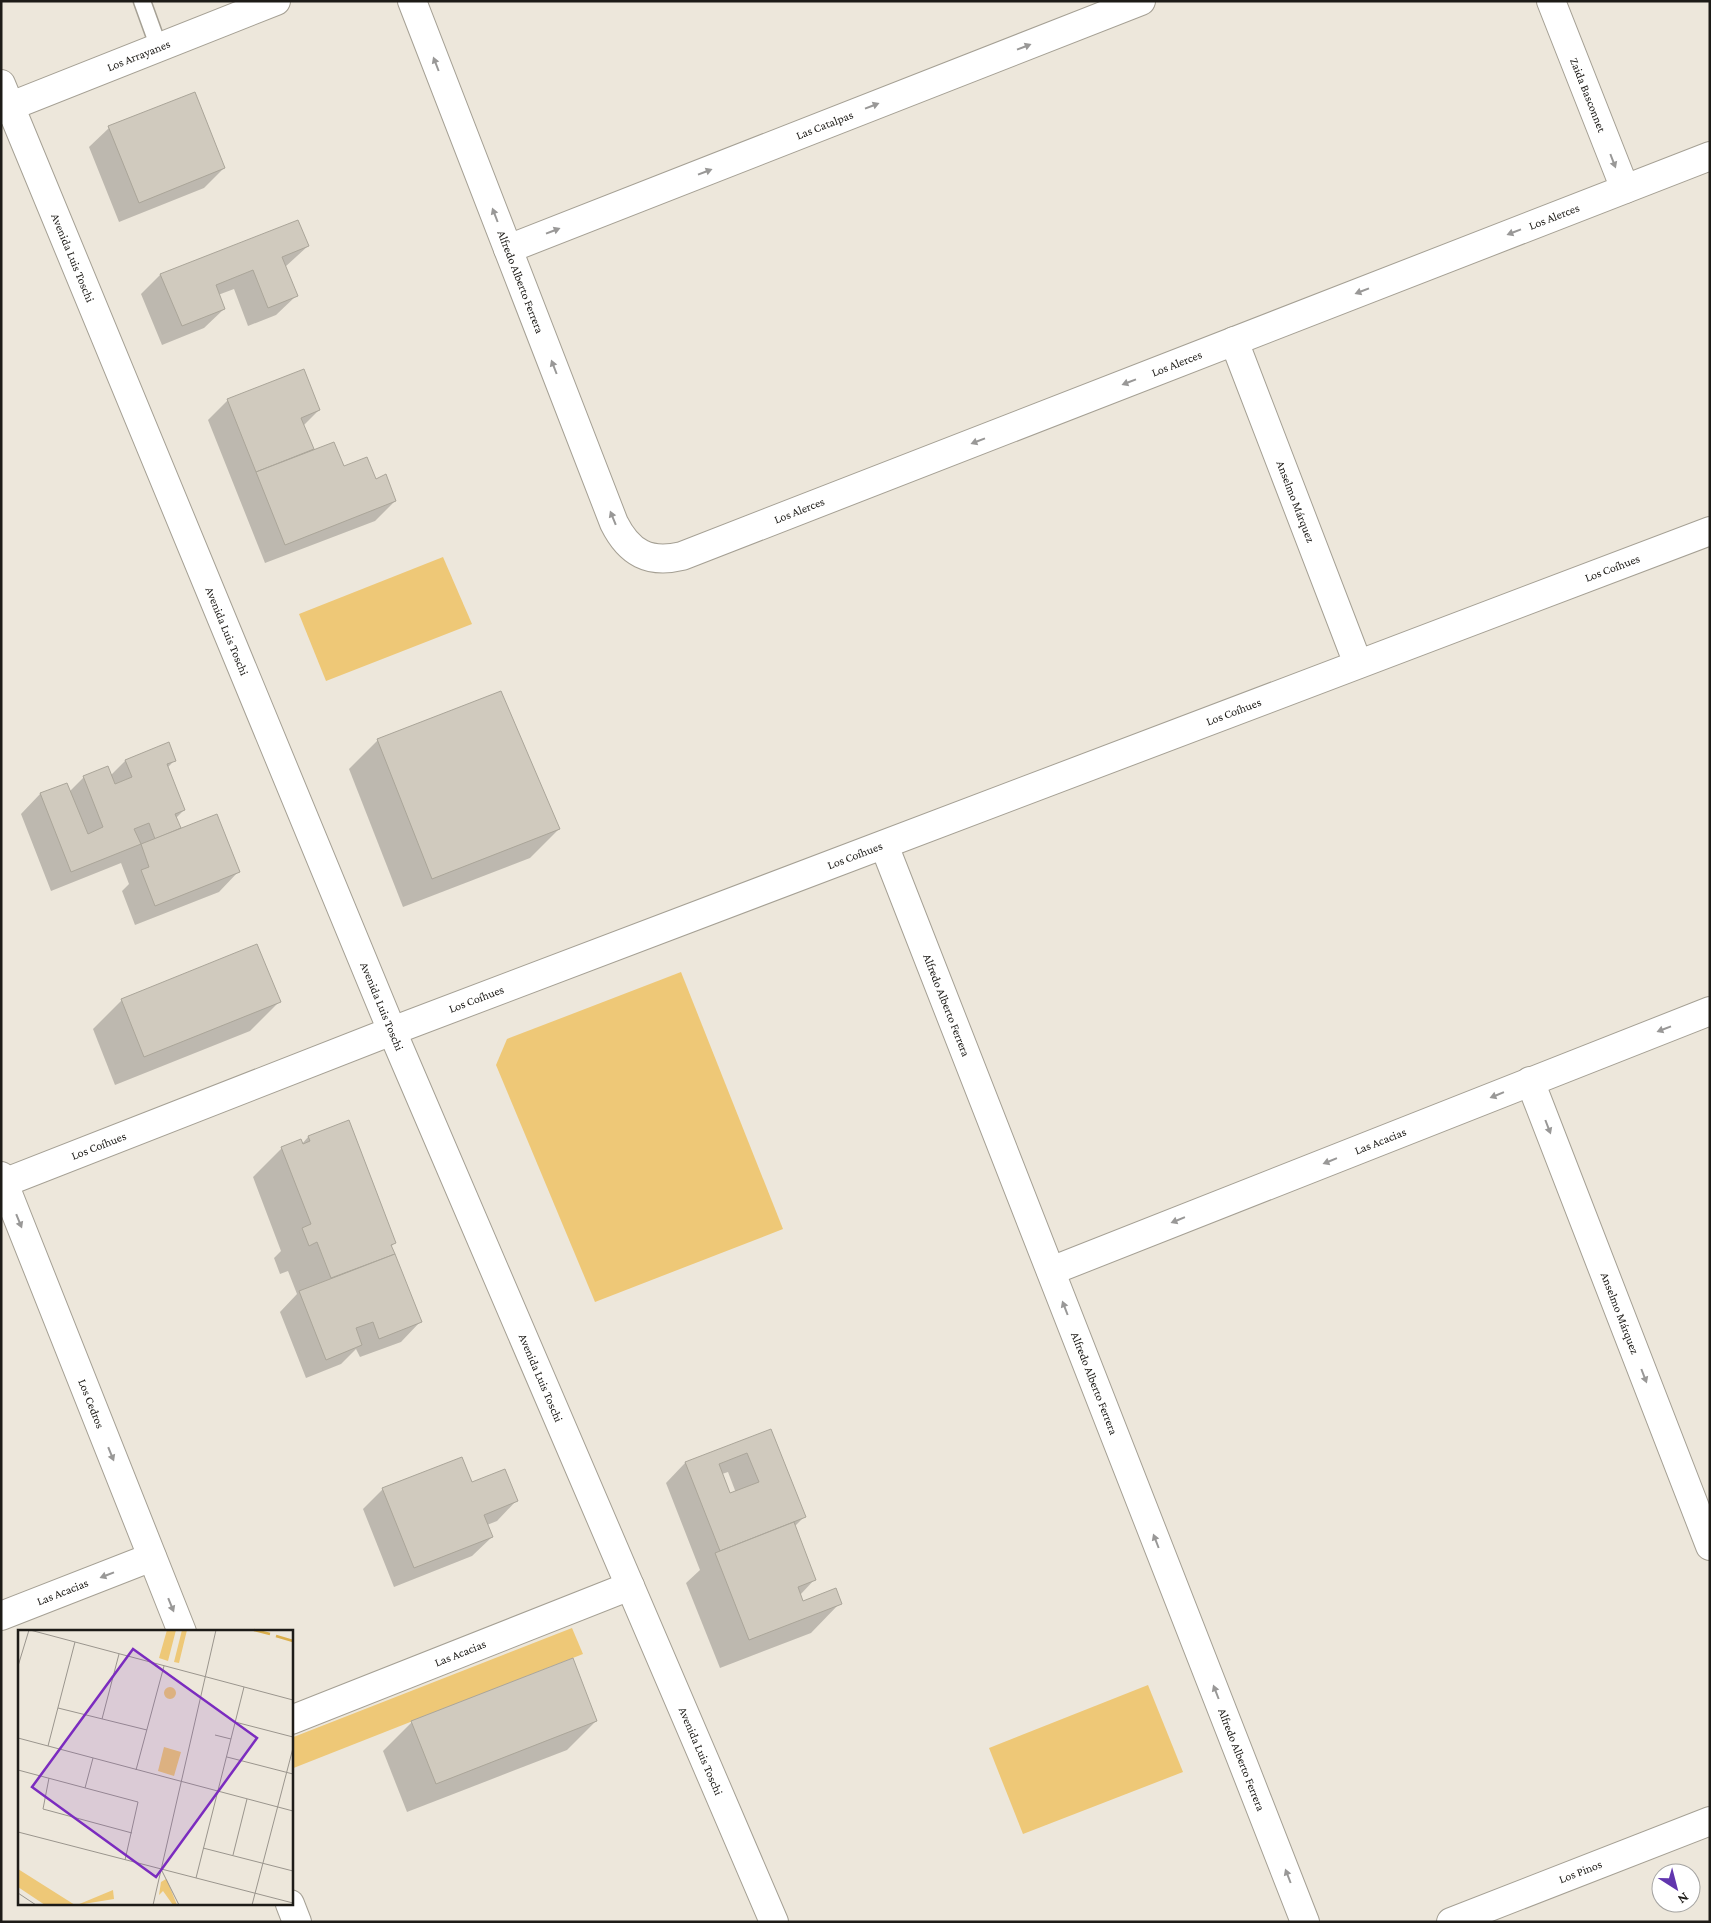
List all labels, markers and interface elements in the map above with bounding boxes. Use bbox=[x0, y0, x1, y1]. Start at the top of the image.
street label: Los Arrayanes bbox=[105, 37, 173, 74]
one-way arrow bbox=[1016, 43, 1031, 50]
one-way arrow bbox=[432, 56, 440, 71]
street label: Zaida Basconnet bbox=[1567, 56, 1609, 135]
one-way arrow bbox=[865, 102, 879, 110]
street label: Las Catalpas bbox=[794, 107, 855, 142]
one-way arrow bbox=[1610, 154, 1618, 168]
one-way arrow bbox=[697, 168, 712, 175]
street label: Los Alerces bbox=[1527, 200, 1582, 233]
one-way arrow bbox=[491, 208, 498, 223]
street label: Avenida Luis Toschi bbox=[48, 211, 97, 304]
one-way arrow bbox=[546, 227, 560, 235]
street label: Alfredo Alberto Ferrera bbox=[494, 228, 547, 336]
one-way arrow bbox=[1507, 229, 1521, 237]
one-way arrow bbox=[1354, 287, 1369, 295]
street label: Los Alerces bbox=[1149, 347, 1204, 380]
one-way arrow bbox=[550, 359, 558, 374]
one-way arrow bbox=[1121, 378, 1136, 386]
one-way arrow bbox=[970, 437, 985, 445]
street label: Anselmo Márquez bbox=[1274, 459, 1318, 545]
street label: Los Alerces bbox=[772, 494, 827, 527]
one-way arrow bbox=[608, 511, 616, 525]
street label: Los Coíhues bbox=[1583, 551, 1642, 585]
street label: Avenida Luis Toschi bbox=[202, 585, 251, 678]
street label: Los Coíhues bbox=[1204, 695, 1263, 729]
street label: Los Coíhues bbox=[825, 838, 885, 872]
street label: Alfredo Alberto Ferrera bbox=[920, 952, 973, 1059]
street label: Avenida Luis Toschi bbox=[357, 960, 407, 1053]
street label: Los Coíhues bbox=[447, 982, 506, 1016]
one-way arrow bbox=[1657, 1025, 1672, 1033]
one-way arrow bbox=[1490, 1091, 1504, 1099]
one-way arrow bbox=[1544, 1120, 1552, 1135]
street label: Las Acacias bbox=[1352, 1124, 1408, 1158]
street label: Los Coíhues bbox=[69, 1129, 129, 1163]
one-way arrow bbox=[1322, 1158, 1337, 1165]
one-way arrow bbox=[15, 1214, 23, 1229]
one-way arrow bbox=[1171, 1217, 1185, 1225]
street label: Anselmo Márquez bbox=[1598, 1270, 1642, 1356]
one-way arrow bbox=[1061, 1300, 1069, 1315]
street label: Alfredo Alberto Ferrera bbox=[1068, 1330, 1121, 1437]
street label: Avenida Luis Toschi bbox=[516, 1332, 566, 1424]
one-way arrow bbox=[1641, 1369, 1649, 1384]
street label: Los Cedros bbox=[75, 1377, 108, 1431]
one-way arrow bbox=[107, 1447, 115, 1462]
one-way arrow bbox=[1152, 1534, 1160, 1548]
one-way arrow bbox=[99, 1571, 114, 1579]
street label: Las Acacias bbox=[35, 1575, 91, 1608]
one-way arrow bbox=[167, 1598, 175, 1613]
inset map bbox=[18, 1630, 292, 1906]
street label: Las Acacias bbox=[432, 1637, 488, 1670]
one-way arrow bbox=[1211, 1685, 1219, 1700]
street label: Avenida Luis Toschi bbox=[676, 1705, 726, 1797]
street label: Alfredo Alberto Ferrera bbox=[1215, 1706, 1268, 1813]
street label: Los Pinos bbox=[1557, 1857, 1604, 1886]
north arrow bbox=[1651, 1863, 1701, 1913]
one-way arrow bbox=[1283, 1869, 1291, 1884]
text: N bbox=[1675, 1889, 1692, 1908]

